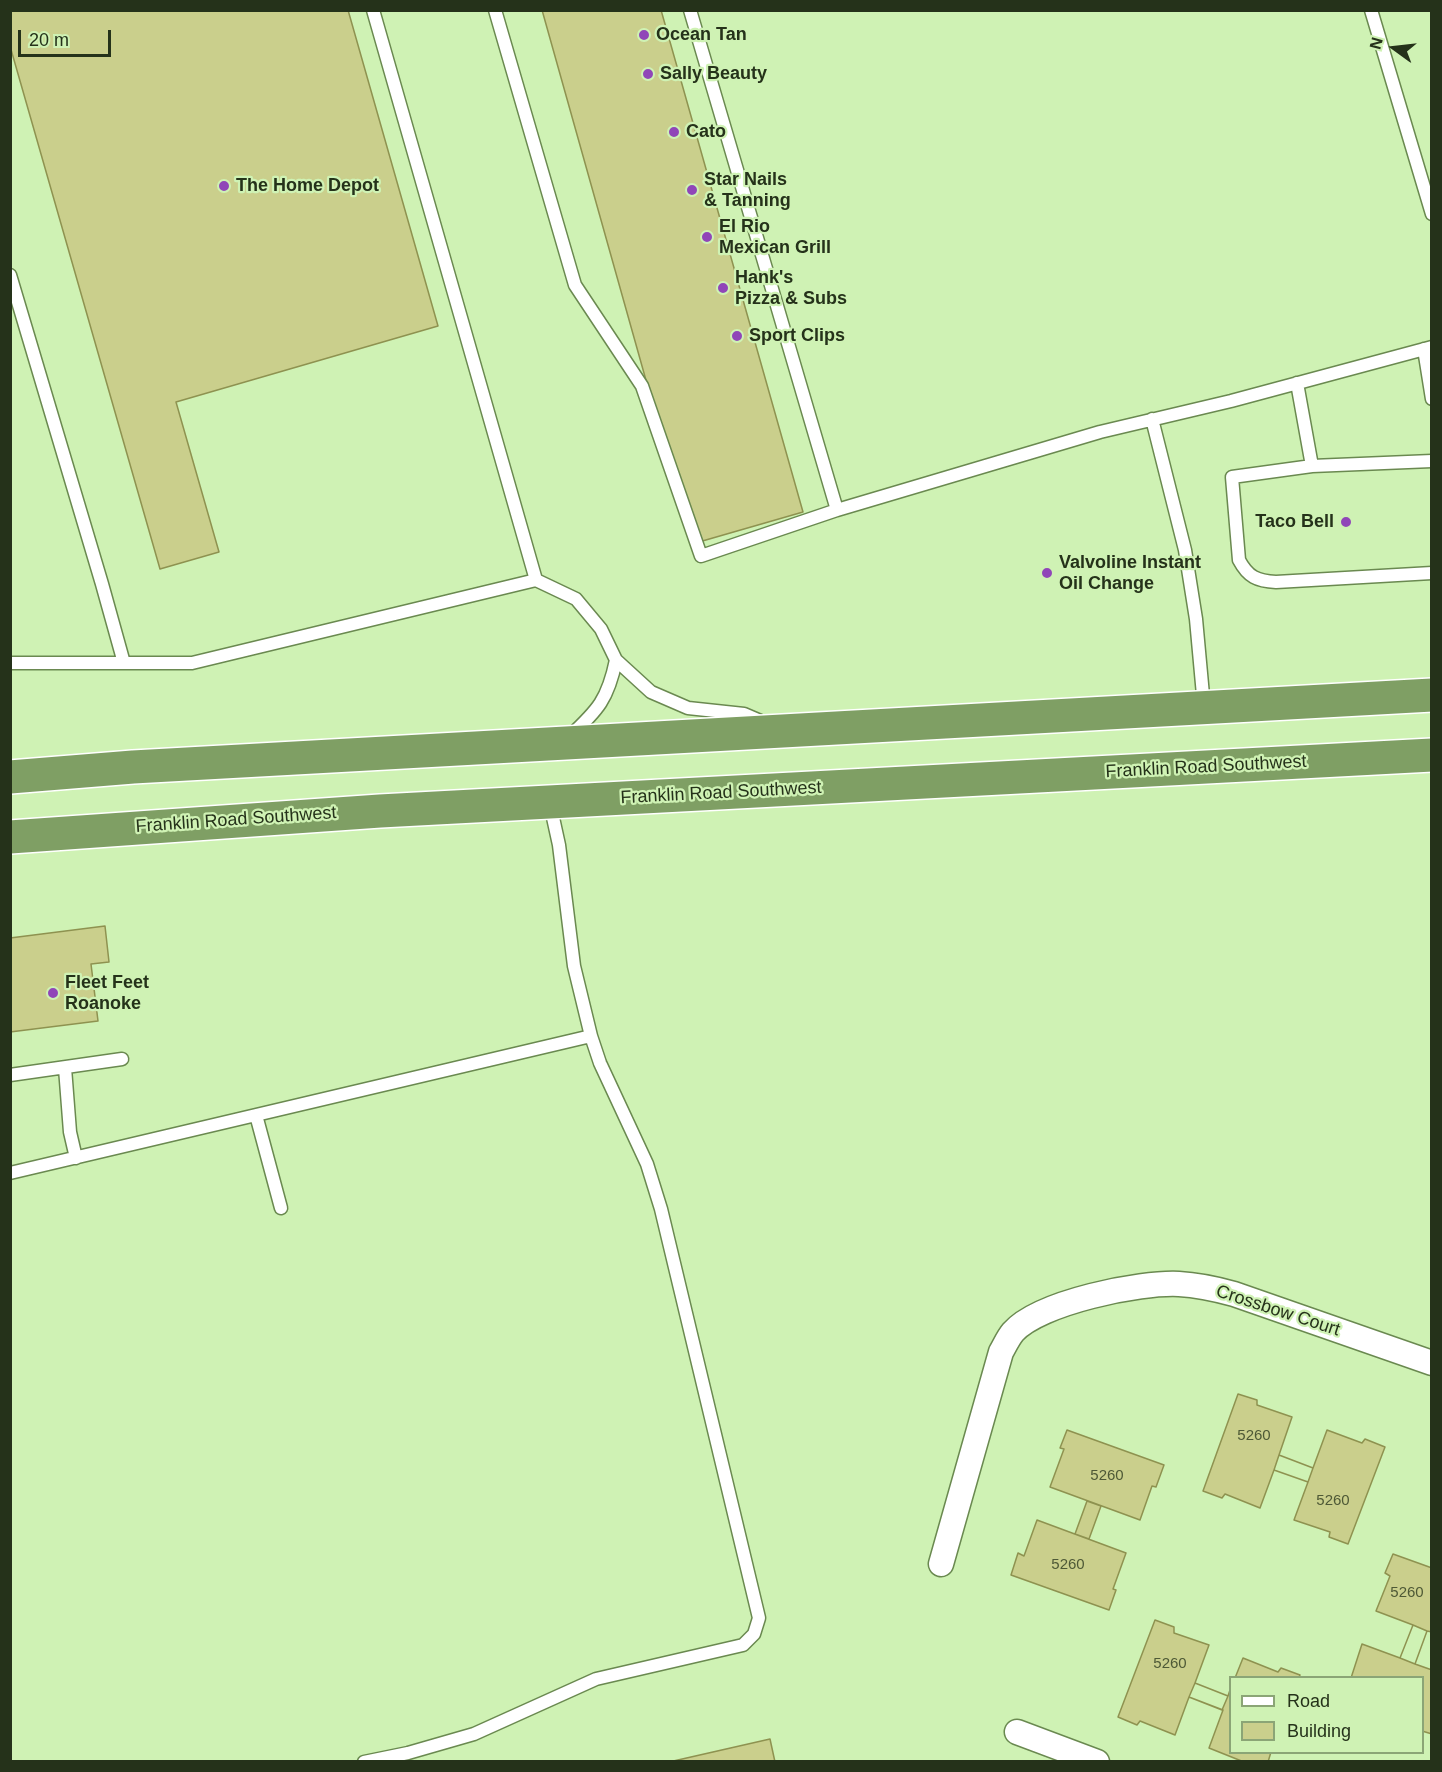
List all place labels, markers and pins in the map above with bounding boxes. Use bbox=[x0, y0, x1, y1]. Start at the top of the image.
place label: Ocean Tan bbox=[656, 24, 747, 46]
marker: Ocean Tan bbox=[637, 28, 651, 42]
place label: Sally Beauty bbox=[660, 63, 767, 85]
marker: Sally Beauty bbox=[641, 67, 655, 81]
place label: Cato bbox=[686, 121, 726, 143]
marker: Cato bbox=[667, 125, 681, 139]
place label: Star Nails & Tanning bbox=[704, 169, 791, 212]
place label: The Home Depot bbox=[236, 175, 379, 197]
marker: The Home Depot bbox=[217, 179, 231, 193]
marker: Star Nails & Tanning bbox=[685, 183, 699, 197]
place label: El Rio Mexican Grill bbox=[719, 216, 831, 258]
marker: El Rio Mexican Grill bbox=[700, 230, 714, 244]
place label: Hank's Pizza & Subs bbox=[735, 267, 847, 310]
marker: Hank's Pizza & Subs bbox=[716, 281, 730, 295]
place label: Sport Clips bbox=[749, 325, 845, 347]
marker: Sport Clips bbox=[730, 329, 744, 343]
place label: Taco Bell bbox=[1255, 511, 1334, 533]
marker: Taco Bell bbox=[1339, 515, 1353, 529]
place label: Valvoline Instant Oil Change bbox=[1059, 552, 1201, 594]
marker: Valvoline Instant Oil Change bbox=[1040, 566, 1054, 580]
place label: Fleet Feet Roanoke bbox=[65, 972, 149, 1014]
marker: Fleet Feet Roanoke bbox=[46, 986, 60, 1000]

